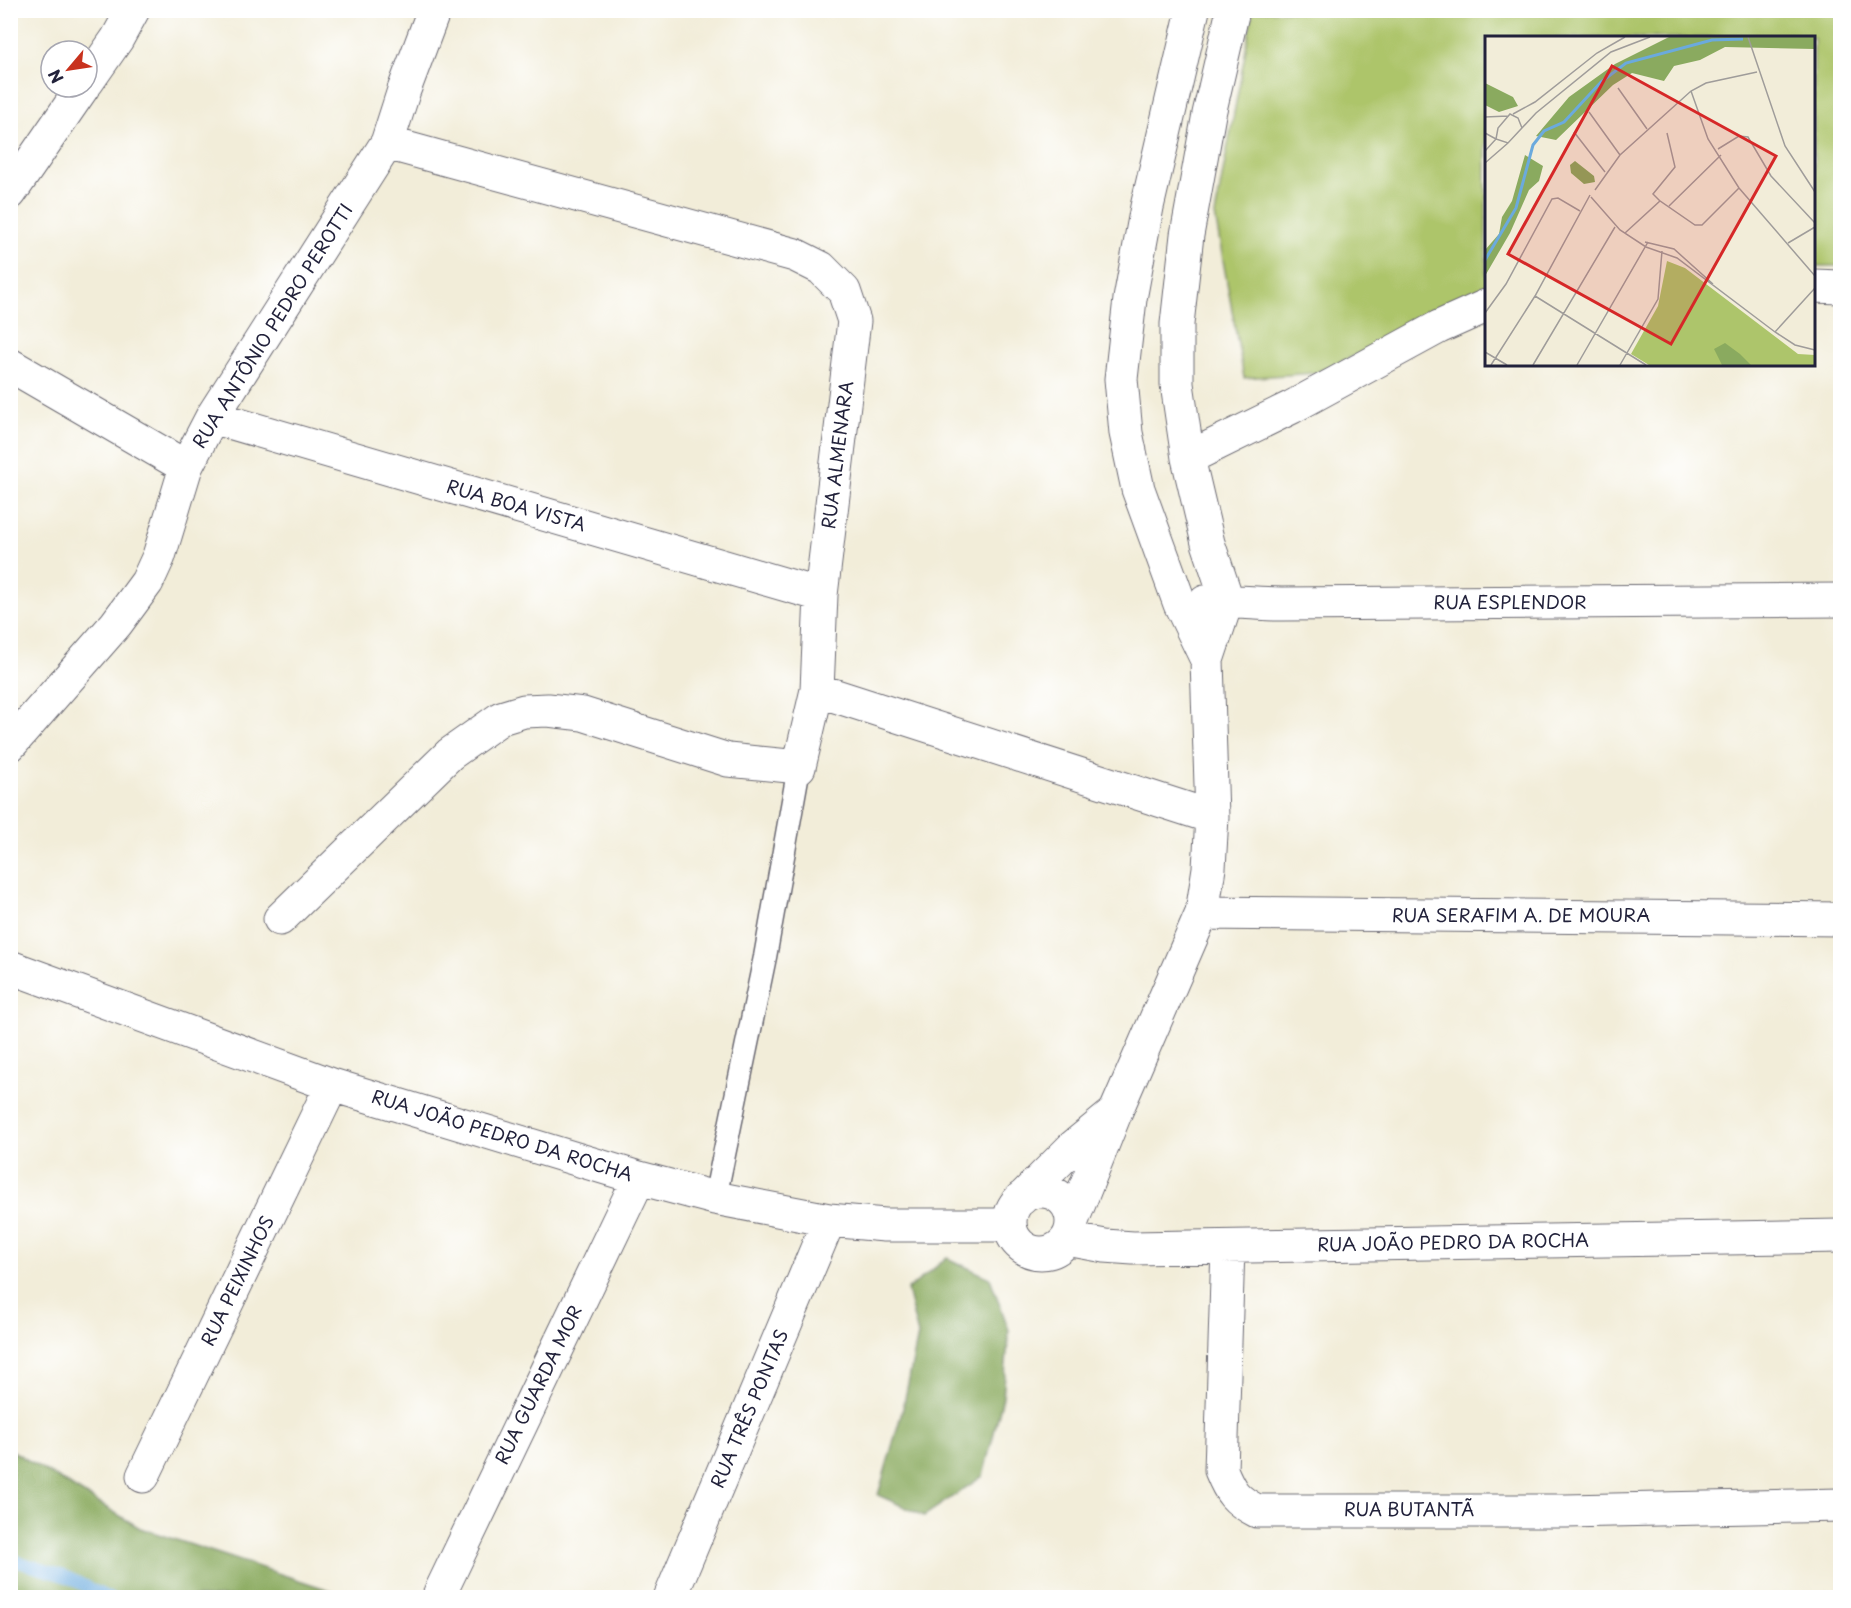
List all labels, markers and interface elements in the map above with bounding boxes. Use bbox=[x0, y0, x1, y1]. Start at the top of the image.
inset map bbox=[1485, 36, 1815, 366]
north arrow bbox=[39, 39, 99, 99]
text: N bbox=[41, 65, 69, 88]
street label: RUA ANTÔNIO PEDRO PEROTTI bbox=[185, 198, 358, 453]
street label: RUA ALMENARA bbox=[814, 379, 859, 531]
street label: RUA BOA VISTA bbox=[444, 472, 589, 537]
street label: RUA ESPLENDOR bbox=[1433, 588, 1587, 615]
street label: RUA SERAFIM A. DE MOURA bbox=[1392, 901, 1650, 928]
street label: RUA JOÃO PEDRO DA ROCHA bbox=[368, 1082, 637, 1187]
street label: RUA PEIXINHOS bbox=[193, 1211, 280, 1350]
street label: RUA JOÃO PEDRO DA ROCHA bbox=[1317, 1226, 1589, 1257]
street label: RUA GUARDA MOR bbox=[487, 1300, 588, 1469]
street label: RUA TRÊS PONTAS bbox=[703, 1325, 794, 1492]
street label: RUA BUTANTÃ bbox=[1344, 1495, 1474, 1522]

